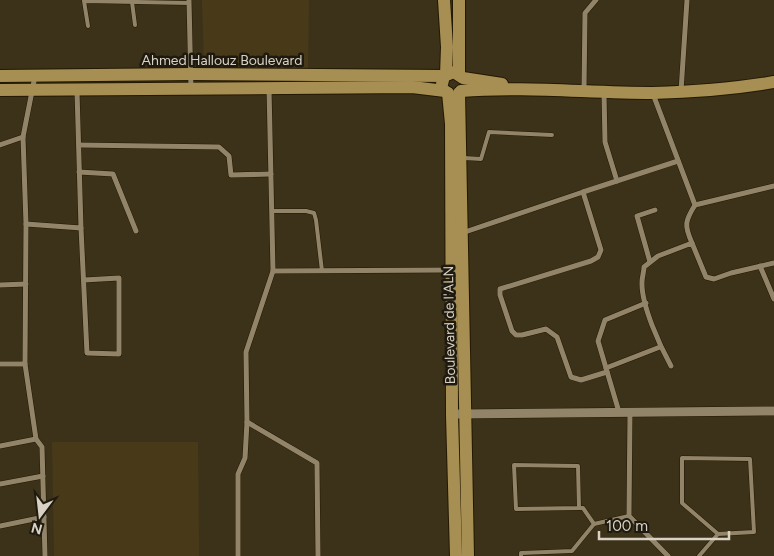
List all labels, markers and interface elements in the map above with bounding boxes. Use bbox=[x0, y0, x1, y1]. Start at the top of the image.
street label: Ahmed Hallouz Boulevard bbox=[142, 52, 302, 69]
street label: Boulevard de l'ALN bbox=[440, 266, 459, 384]
north arrow bbox=[15, 491, 65, 541]
scale bar bbox=[599, 508, 729, 540]
text: 100 m bbox=[606, 517, 648, 535]
text: N bbox=[29, 518, 44, 538]

